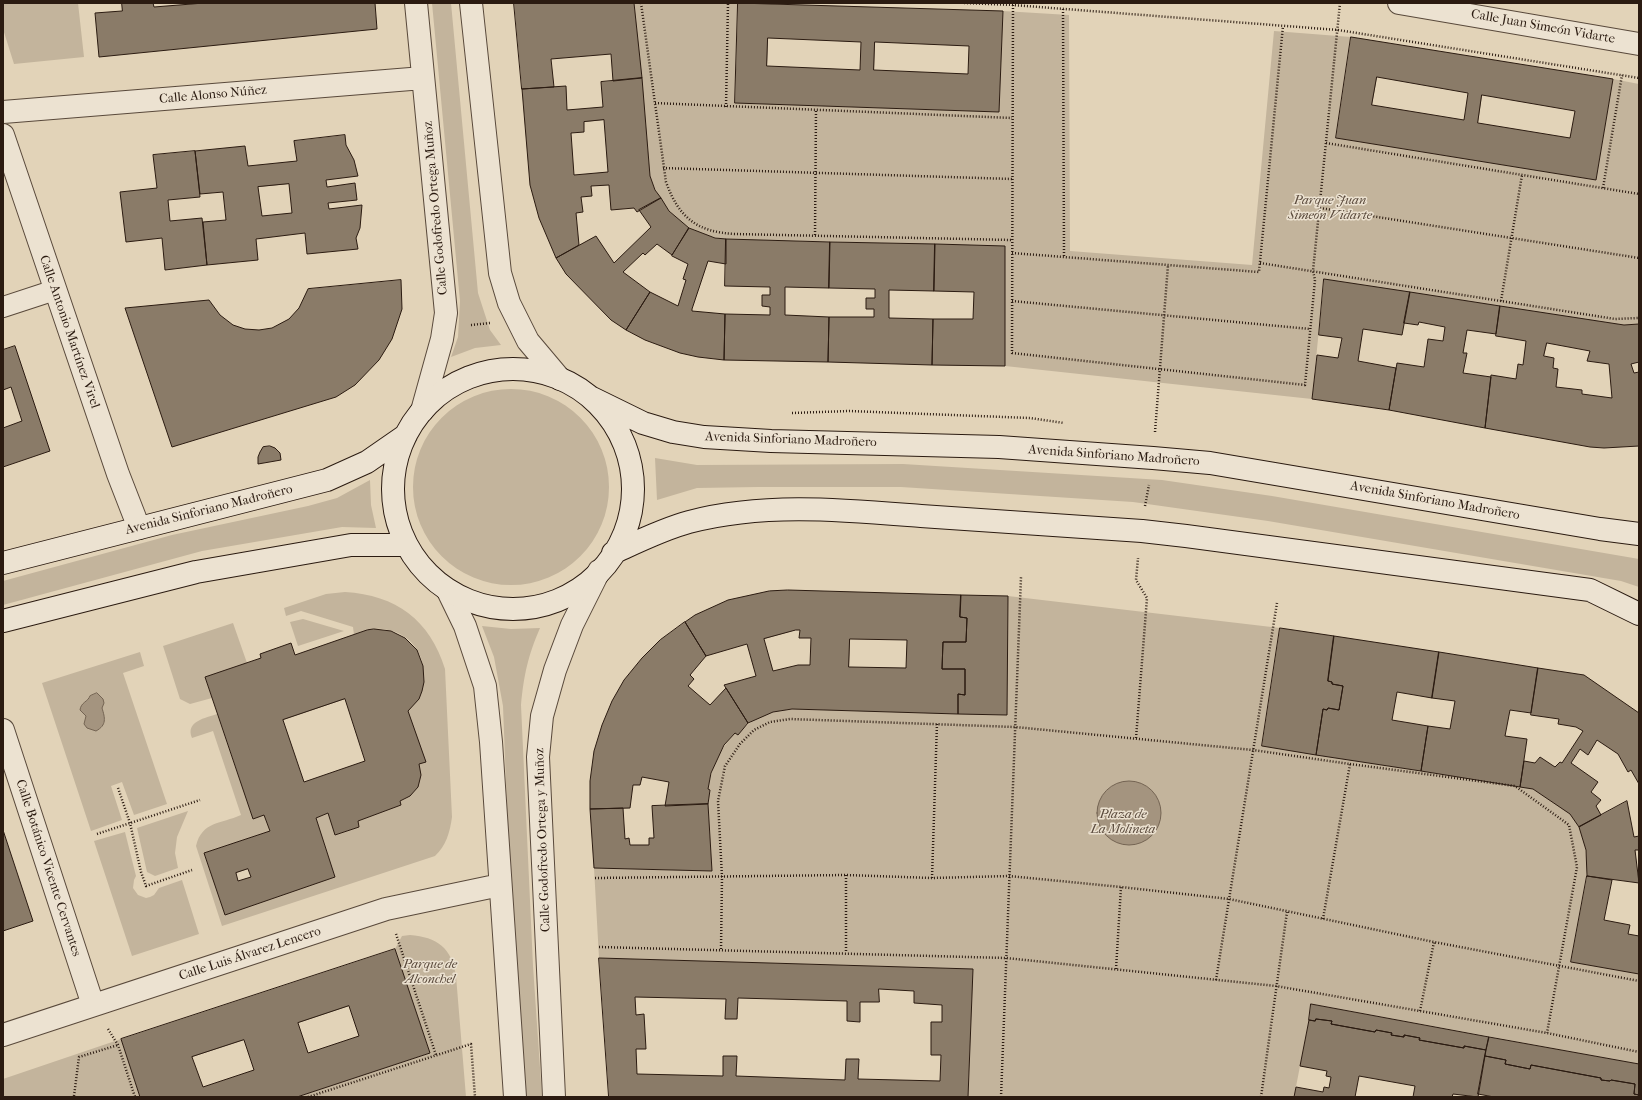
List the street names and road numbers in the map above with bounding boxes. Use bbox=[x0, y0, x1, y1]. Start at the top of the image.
street label: Calle Juan Simeón Vidarte bbox=[1470, 7, 1616, 47]
street label: Calle Alonso Núñez bbox=[159, 83, 267, 107]
street label: Calle Godofredo Ortega Muñoz bbox=[421, 120, 451, 296]
street label: Calle Antonio Martínez Virel bbox=[35, 253, 103, 411]
street label: Avenida Sinforiano Madroñero bbox=[705, 429, 877, 451]
street label: Avenida Sinforiano Madroñero bbox=[1028, 442, 1200, 470]
street label: Avenida Sinforiano Madroñero bbox=[1349, 478, 1521, 524]
street label: Avenida Sinforiano Madroñero bbox=[124, 482, 294, 538]
street label: Calle Godofredo Ortega y Muñoz bbox=[532, 748, 554, 932]
street label: Calle Botánico Vicente Cervantes bbox=[12, 778, 84, 958]
street label: Calle Luis Álvarez Lencero bbox=[177, 924, 323, 984]

